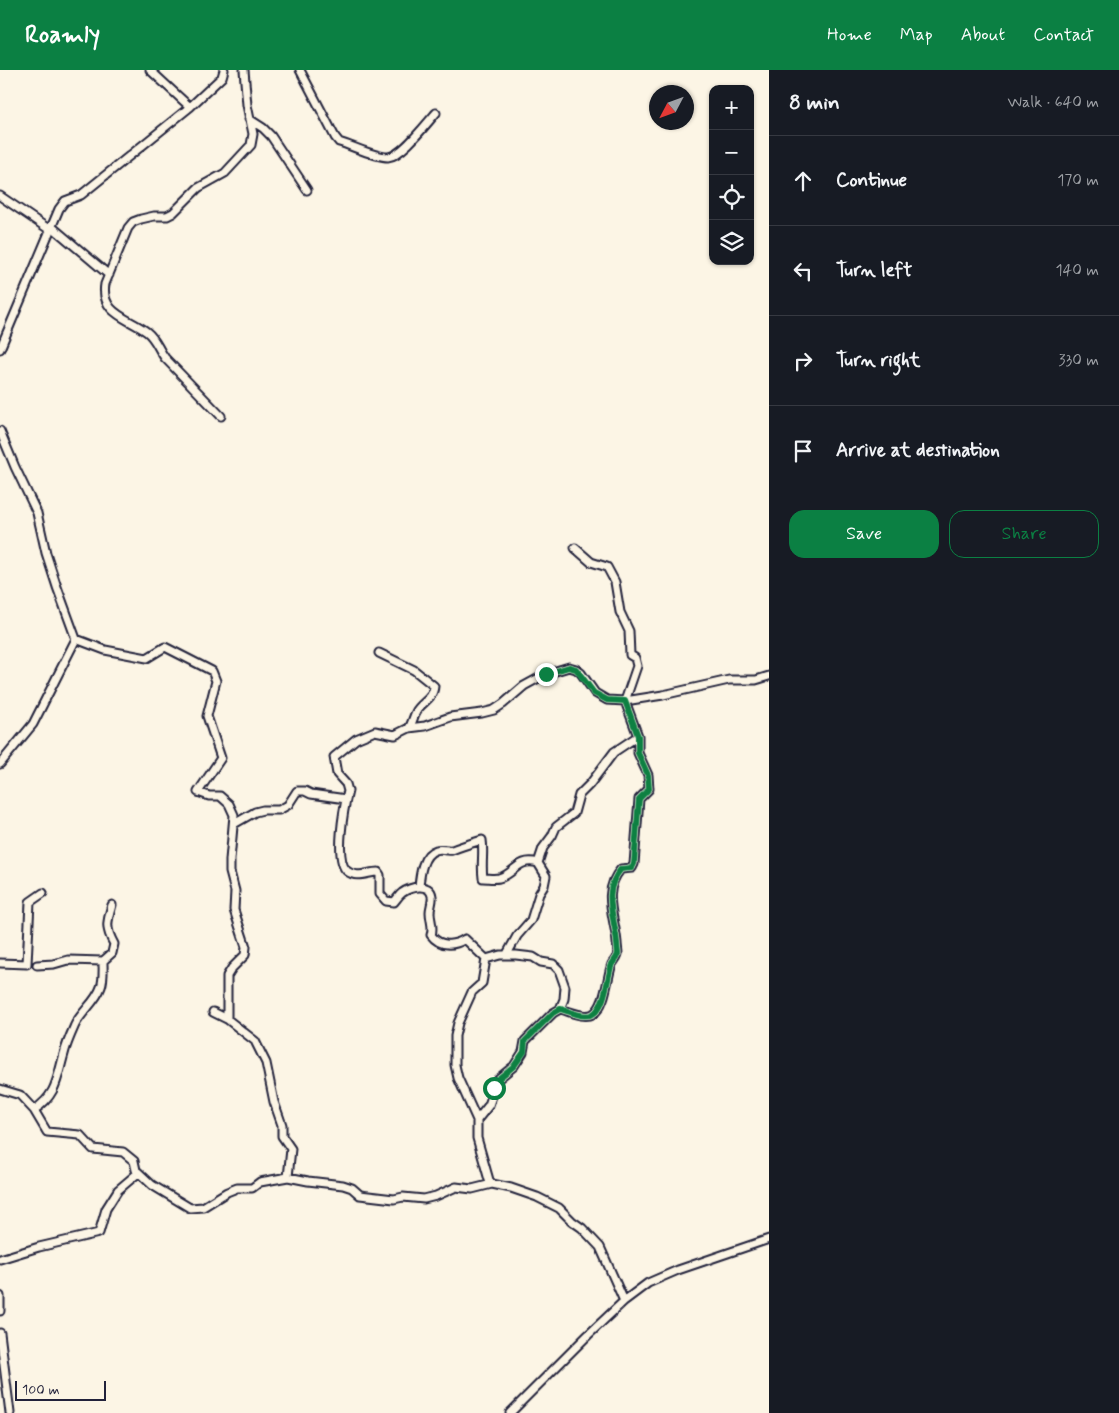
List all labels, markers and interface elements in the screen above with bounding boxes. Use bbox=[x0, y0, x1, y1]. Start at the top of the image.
text: Roamly bbox=[25, 20, 100, 51]
text: Home bbox=[827, 23, 872, 47]
text: Map bbox=[900, 23, 933, 47]
text: About bbox=[961, 23, 1005, 47]
text: Contact bbox=[1033, 23, 1094, 47]
north arrow bbox=[649, 85, 694, 130]
map controls bbox=[709, 85, 754, 265]
button: + bbox=[709, 85, 754, 130]
text: 8 min bbox=[789, 89, 840, 117]
text: Walk · 640 m bbox=[1008, 92, 1099, 113]
button: − bbox=[709, 130, 754, 175]
icon: ahead bbox=[789, 167, 817, 195]
text: Continue bbox=[836, 168, 907, 193]
text: 170 m bbox=[1057, 170, 1099, 191]
button: locate bbox=[709, 175, 754, 220]
button: layers bbox=[709, 220, 754, 265]
icon: left bbox=[789, 257, 817, 285]
text: Turn left bbox=[836, 258, 912, 283]
text: 140 m bbox=[1055, 260, 1099, 281]
icon: right bbox=[789, 347, 817, 375]
text: Turn right bbox=[836, 348, 920, 373]
text: 330 m bbox=[1058, 350, 1099, 371]
icon: arrive bbox=[789, 437, 817, 465]
text: Arrive at destination bbox=[836, 438, 1000, 463]
button: Save bbox=[789, 510, 939, 558]
button: Share bbox=[949, 510, 1099, 558]
route end bbox=[535, 663, 558, 686]
route start bbox=[483, 1077, 506, 1100]
scale bar bbox=[15, 1378, 106, 1401]
text: 100 m bbox=[22, 1381, 60, 1399]

